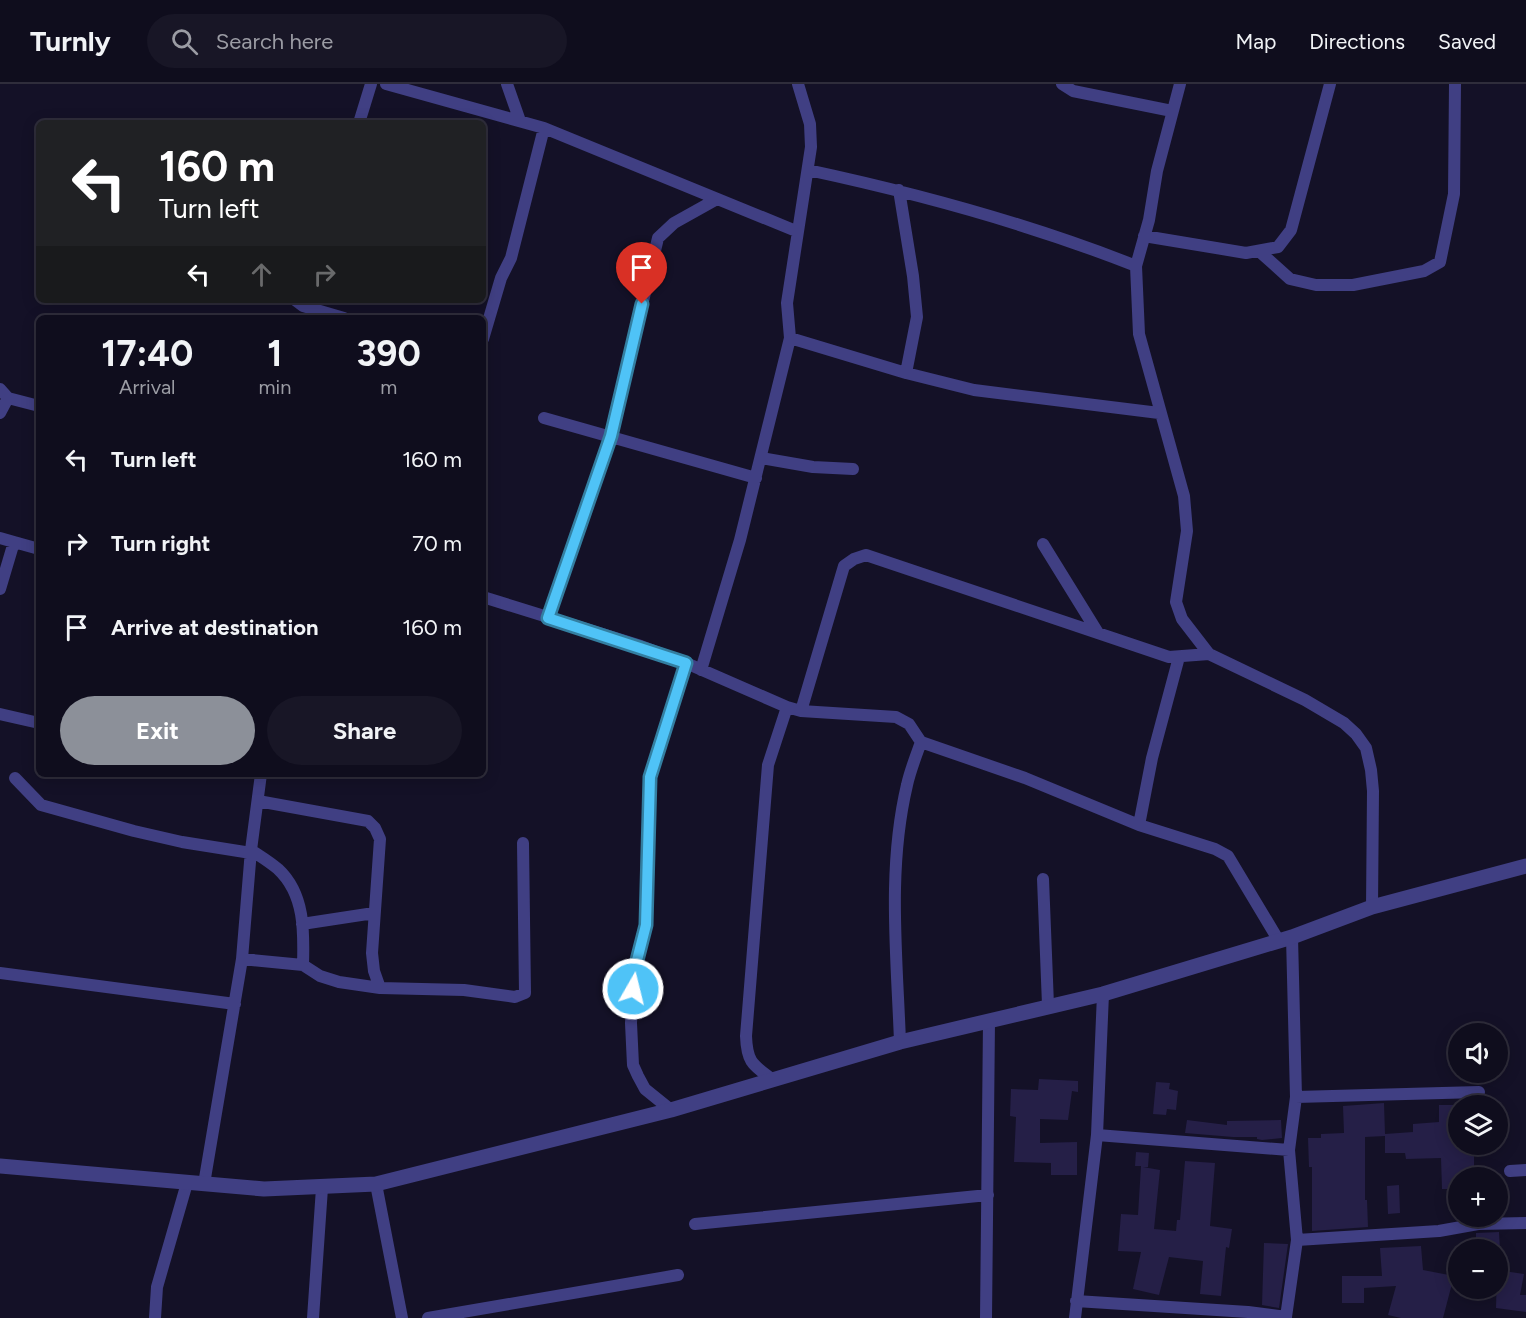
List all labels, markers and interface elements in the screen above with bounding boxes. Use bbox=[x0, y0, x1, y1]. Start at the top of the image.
search box bbox=[147, 14, 567, 68]
text: Turnly bbox=[30, 24, 111, 58]
icon: search bbox=[168, 25, 201, 58]
text: Search here bbox=[216, 28, 333, 55]
text: Map bbox=[1235, 29, 1276, 54]
text: Directions bbox=[1309, 29, 1405, 54]
text: Saved bbox=[1438, 29, 1496, 54]
text: 160 m bbox=[159, 141, 275, 192]
icon: left bbox=[60, 144, 138, 222]
text: Turn left bbox=[159, 192, 259, 225]
pin bbox=[616, 242, 667, 304]
icon: arrive bbox=[625, 251, 658, 284]
icon: left bbox=[182, 258, 215, 291]
icon: ahead bbox=[245, 258, 278, 291]
icon: right bbox=[308, 258, 341, 291]
text: 17:40 bbox=[101, 332, 193, 375]
text: 1 bbox=[267, 332, 283, 375]
text: 390 bbox=[357, 332, 421, 375]
text: Arrival bbox=[119, 375, 176, 399]
text: min bbox=[259, 375, 291, 399]
text: m bbox=[380, 375, 397, 399]
icon: left bbox=[60, 443, 93, 476]
text: Turn left bbox=[111, 446, 197, 473]
text: 160 m bbox=[402, 446, 462, 473]
icon: right bbox=[60, 527, 93, 560]
text: Turn right bbox=[111, 530, 210, 557]
text: 70 m bbox=[412, 530, 462, 557]
icon: arrive bbox=[60, 611, 93, 644]
text: Arrive at destination bbox=[111, 614, 319, 641]
text: 160 m bbox=[402, 614, 462, 641]
button: Exit bbox=[60, 696, 255, 765]
button: Share bbox=[267, 696, 462, 765]
position arrow bbox=[601, 957, 665, 1021]
map controls bbox=[1448, 1023, 1508, 1299]
button: sound bbox=[1448, 1023, 1508, 1083]
button: layers bbox=[1448, 1095, 1508, 1155]
button: + bbox=[1448, 1167, 1508, 1227]
button: − bbox=[1448, 1239, 1508, 1299]

